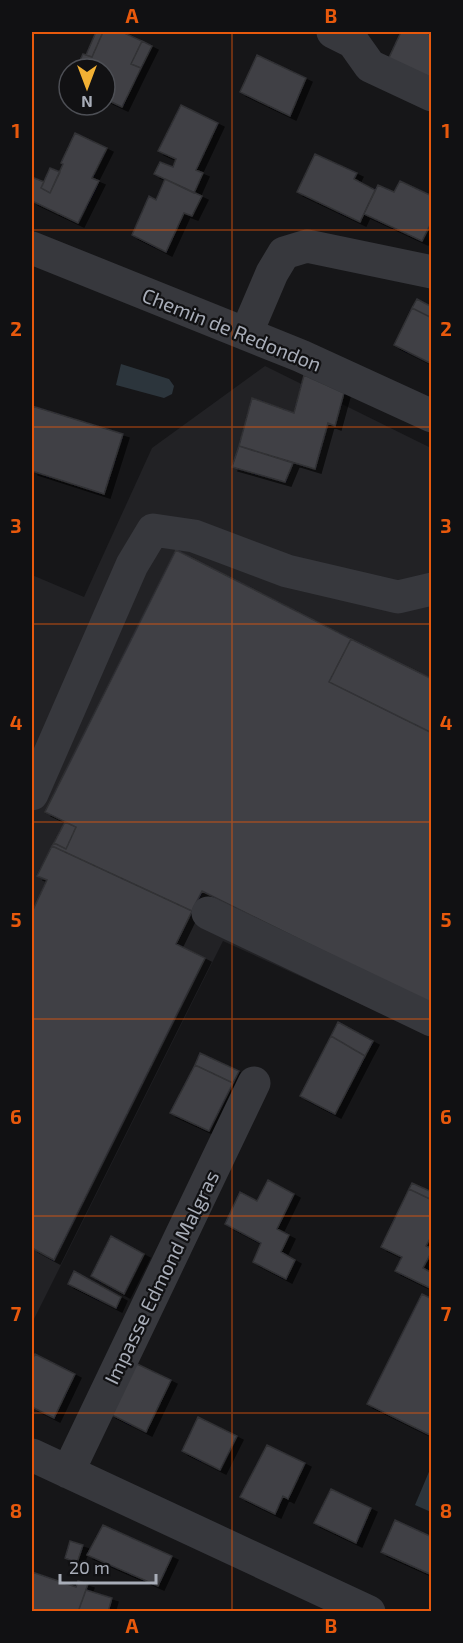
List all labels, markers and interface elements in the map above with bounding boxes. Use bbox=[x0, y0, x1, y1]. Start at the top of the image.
text: A bbox=[125, 3, 139, 27]
text: B bbox=[325, 3, 337, 27]
north arrow bbox=[57, 57, 117, 117]
text: N bbox=[81, 93, 93, 112]
text: 1 bbox=[12, 118, 20, 142]
text: 1 bbox=[442, 118, 450, 142]
street label: Chemin de Redondon bbox=[139, 282, 325, 376]
text: 2 bbox=[10, 316, 22, 340]
text: 2 bbox=[440, 316, 452, 340]
text: 3 bbox=[10, 513, 22, 537]
text: 3 bbox=[440, 513, 452, 537]
text: 4 bbox=[10, 710, 23, 734]
text: 4 bbox=[440, 710, 453, 734]
text: 5 bbox=[10, 907, 22, 931]
text: 5 bbox=[440, 907, 452, 931]
text: 6 bbox=[10, 1104, 22, 1128]
text: 6 bbox=[440, 1104, 452, 1128]
street label: Impasse Edmond Malgras bbox=[99, 1166, 223, 1388]
text: 7 bbox=[11, 1301, 22, 1325]
text: 7 bbox=[441, 1301, 452, 1325]
text: 8 bbox=[10, 1498, 22, 1522]
text: 8 bbox=[440, 1498, 452, 1522]
scale bar bbox=[60, 1547, 156, 1585]
text: 20 m bbox=[69, 1556, 110, 1578]
text: A bbox=[125, 1613, 139, 1637]
text: B bbox=[325, 1613, 337, 1637]

